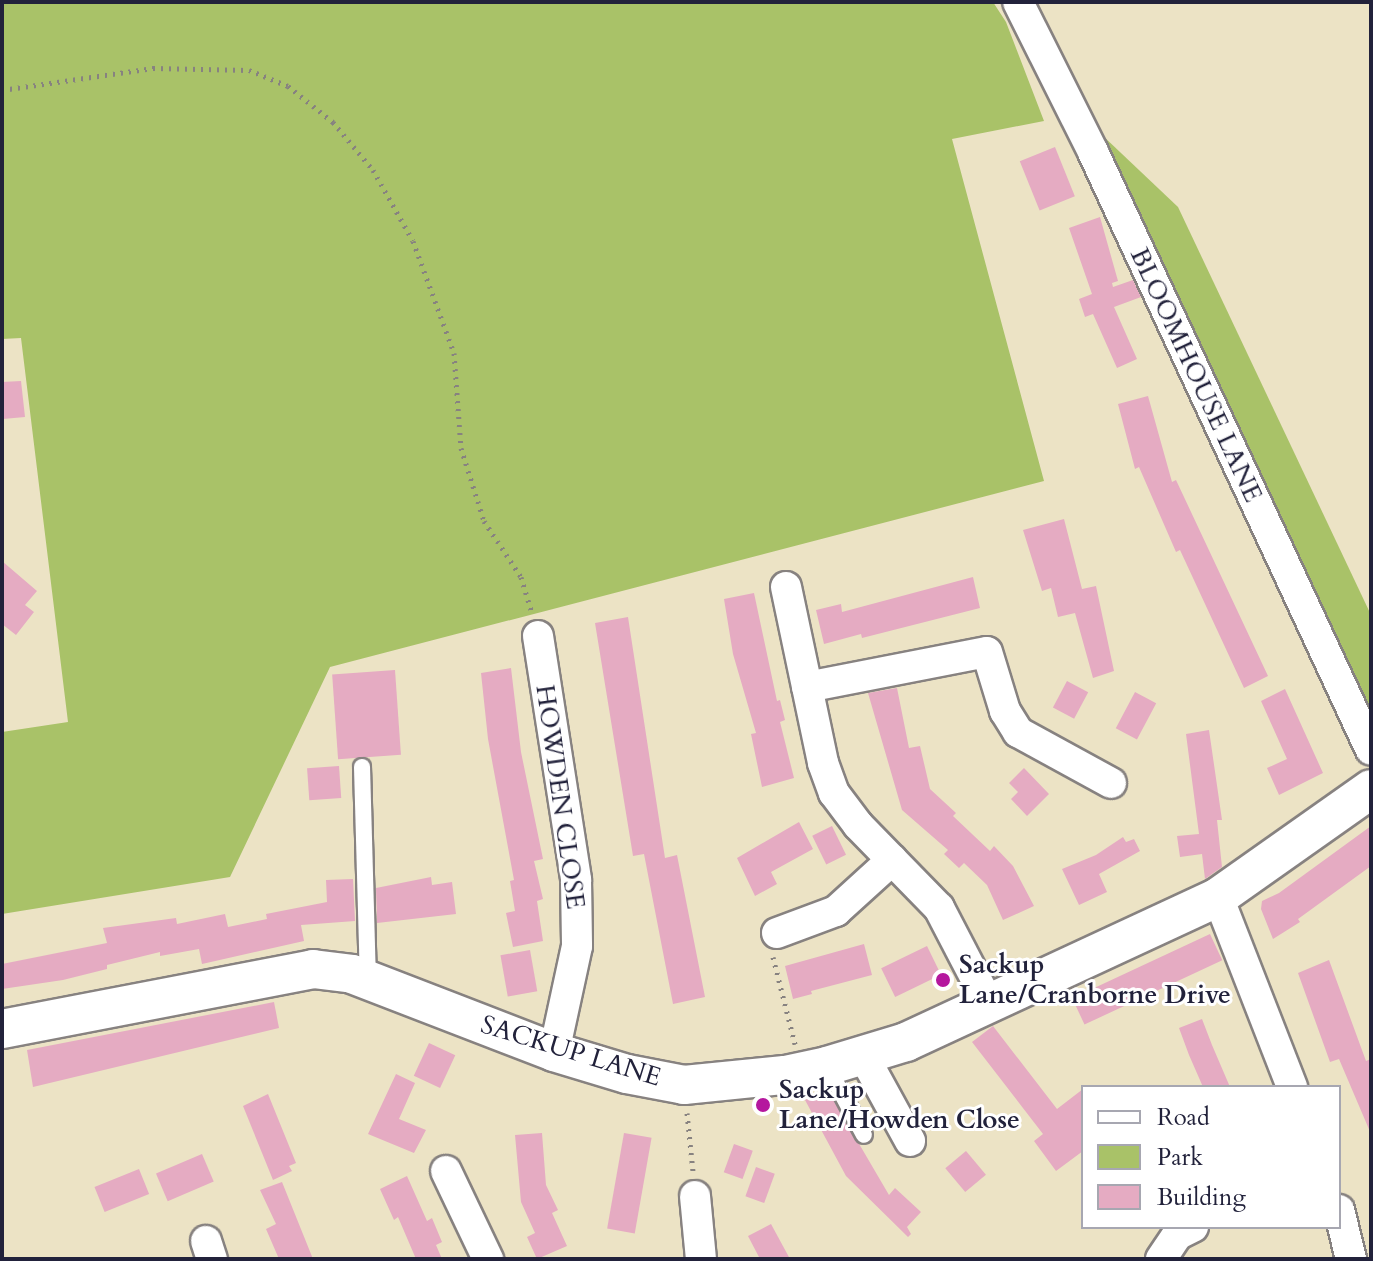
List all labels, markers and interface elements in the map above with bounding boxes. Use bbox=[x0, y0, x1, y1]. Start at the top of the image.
street label: BLOOMHOUSE LANE bbox=[1123, 243, 1269, 507]
street label: HOWDEN CLOSE bbox=[529, 683, 591, 911]
place label: Sackup Lane/Cranborne Drive bbox=[959, 949, 1231, 1010]
marker: Sackup Lane/Cranborne Drive bbox=[934, 971, 952, 989]
street label: SACKUP LANE bbox=[477, 1009, 665, 1093]
place label: Sackup Lane/Howden Close bbox=[779, 1074, 1020, 1136]
legend bbox=[1081, 1085, 1341, 1229]
marker: Sackup Lane/Howden Close bbox=[754, 1096, 772, 1114]
text: Road bbox=[1157, 1101, 1210, 1134]
text: Park bbox=[1157, 1141, 1203, 1174]
text: Building bbox=[1157, 1181, 1246, 1214]

